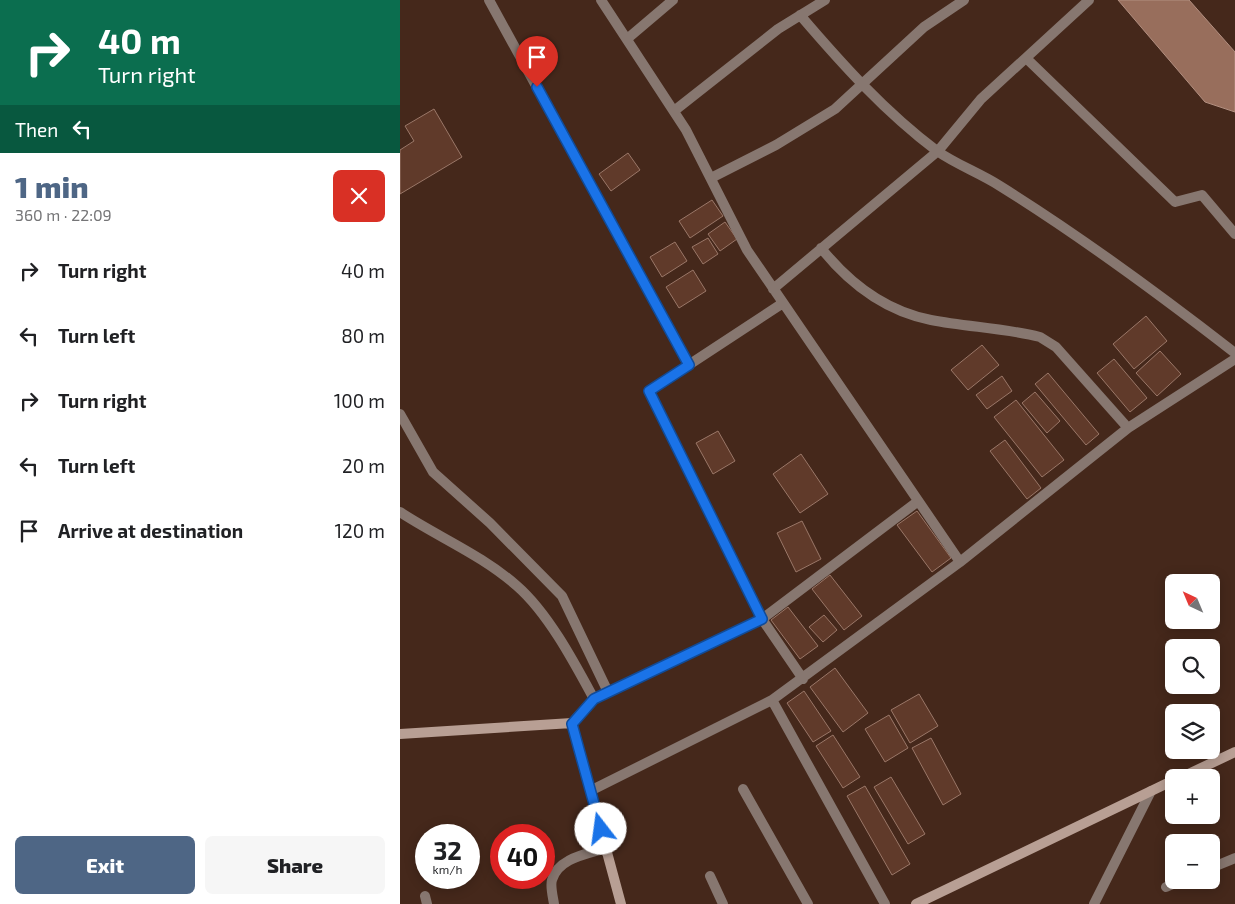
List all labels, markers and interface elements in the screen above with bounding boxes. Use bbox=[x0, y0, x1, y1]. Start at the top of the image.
text: 40 m bbox=[98, 19, 181, 61]
icon: right bbox=[15, 20, 80, 85]
pin bbox=[516, 36, 558, 87]
icon: arrive bbox=[523, 43, 551, 71]
text: Turn right bbox=[98, 61, 196, 87]
icon: left bbox=[68, 115, 96, 143]
text: Then bbox=[15, 118, 58, 141]
text: 1 min bbox=[15, 168, 89, 204]
button: close bbox=[333, 170, 385, 222]
text: 360 m · 22:09 bbox=[15, 205, 112, 224]
icon: right bbox=[15, 257, 43, 285]
text: Turn right bbox=[58, 259, 146, 282]
text: 40 m bbox=[341, 259, 385, 282]
icon: left bbox=[15, 322, 43, 350]
text: Turn left bbox=[58, 324, 135, 347]
text: 80 m bbox=[341, 324, 385, 347]
icon: right bbox=[15, 387, 43, 415]
text: Turn right bbox=[58, 389, 146, 412]
text: 100 m bbox=[334, 389, 385, 412]
icon: left bbox=[15, 452, 43, 480]
text: Turn left bbox=[58, 454, 135, 477]
text: 20 m bbox=[342, 454, 385, 477]
icon: arrive bbox=[15, 517, 43, 545]
text: Arrive at destination bbox=[58, 519, 243, 542]
text: 120 m bbox=[334, 519, 385, 542]
north arrow bbox=[1165, 574, 1220, 629]
map controls bbox=[1165, 574, 1220, 889]
button: search bbox=[1165, 639, 1220, 694]
button: layers bbox=[1165, 704, 1220, 759]
button: + bbox=[1165, 769, 1220, 824]
position arrow bbox=[574, 802, 626, 854]
speed limit sign: 40 bbox=[490, 824, 555, 889]
button: − bbox=[1165, 834, 1220, 889]
text: 32 bbox=[433, 835, 462, 865]
button: Exit bbox=[15, 836, 195, 894]
button: Share bbox=[205, 836, 385, 894]
text: km/h bbox=[433, 862, 462, 876]

